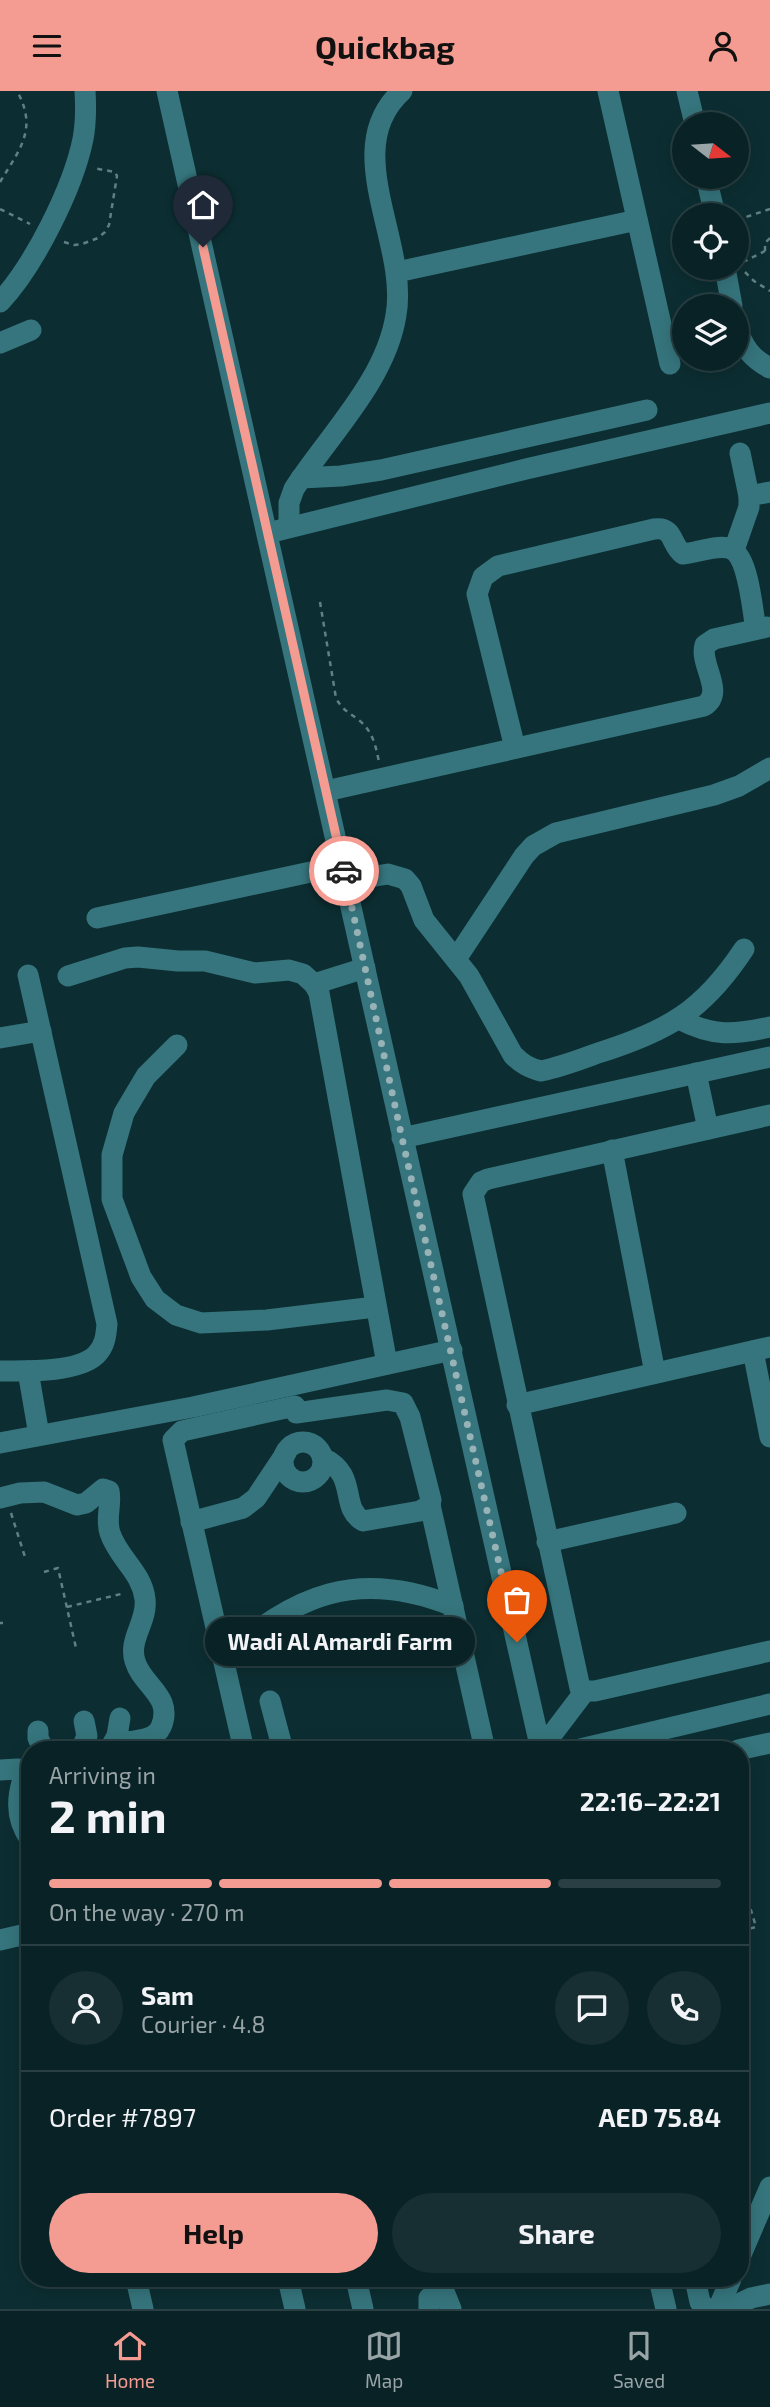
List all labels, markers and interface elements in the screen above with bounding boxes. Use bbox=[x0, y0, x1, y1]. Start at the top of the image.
icon: menu bbox=[28, 27, 66, 65]
text: Quickbag bbox=[315, 27, 455, 65]
icon: person bbox=[704, 27, 742, 65]
north arrow bbox=[672, 112, 749, 189]
map controls bbox=[672, 112, 749, 371]
pin bbox=[173, 175, 233, 247]
icon: home bbox=[184, 186, 222, 224]
button: locate bbox=[672, 203, 749, 280]
button: layers bbox=[672, 294, 749, 371]
courier bbox=[309, 836, 379, 906]
icon: car bbox=[325, 852, 363, 890]
pin bbox=[487, 1570, 547, 1642]
icon: bag bbox=[498, 1581, 536, 1619]
callout: Wadi Al Amardi Farm bbox=[206, 1617, 475, 1667]
text: Wadi Al Amardi Farm bbox=[228, 1627, 452, 1655]
text: Arriving in bbox=[49, 1761, 156, 1789]
text: 22:16–22:21 bbox=[580, 1785, 721, 1816]
text: 2 min bbox=[49, 1787, 167, 1842]
text: On the way · 270 m bbox=[49, 1898, 244, 1926]
button: person bbox=[49, 1971, 123, 2045]
button: chat bbox=[555, 1971, 629, 2045]
button: phone bbox=[647, 1971, 721, 2045]
text: Sam bbox=[141, 1979, 194, 2010]
text: Courier · 4.8 bbox=[141, 2010, 265, 2038]
text: Order #7897 bbox=[49, 2101, 196, 2132]
text: AED 75.84 bbox=[598, 2101, 721, 2132]
button: Help bbox=[49, 2193, 378, 2273]
button: Share bbox=[392, 2193, 721, 2273]
tab: Home bbox=[105, 2327, 155, 2392]
tab: Map bbox=[365, 2327, 403, 2392]
tab: Saved bbox=[613, 2327, 665, 2392]

